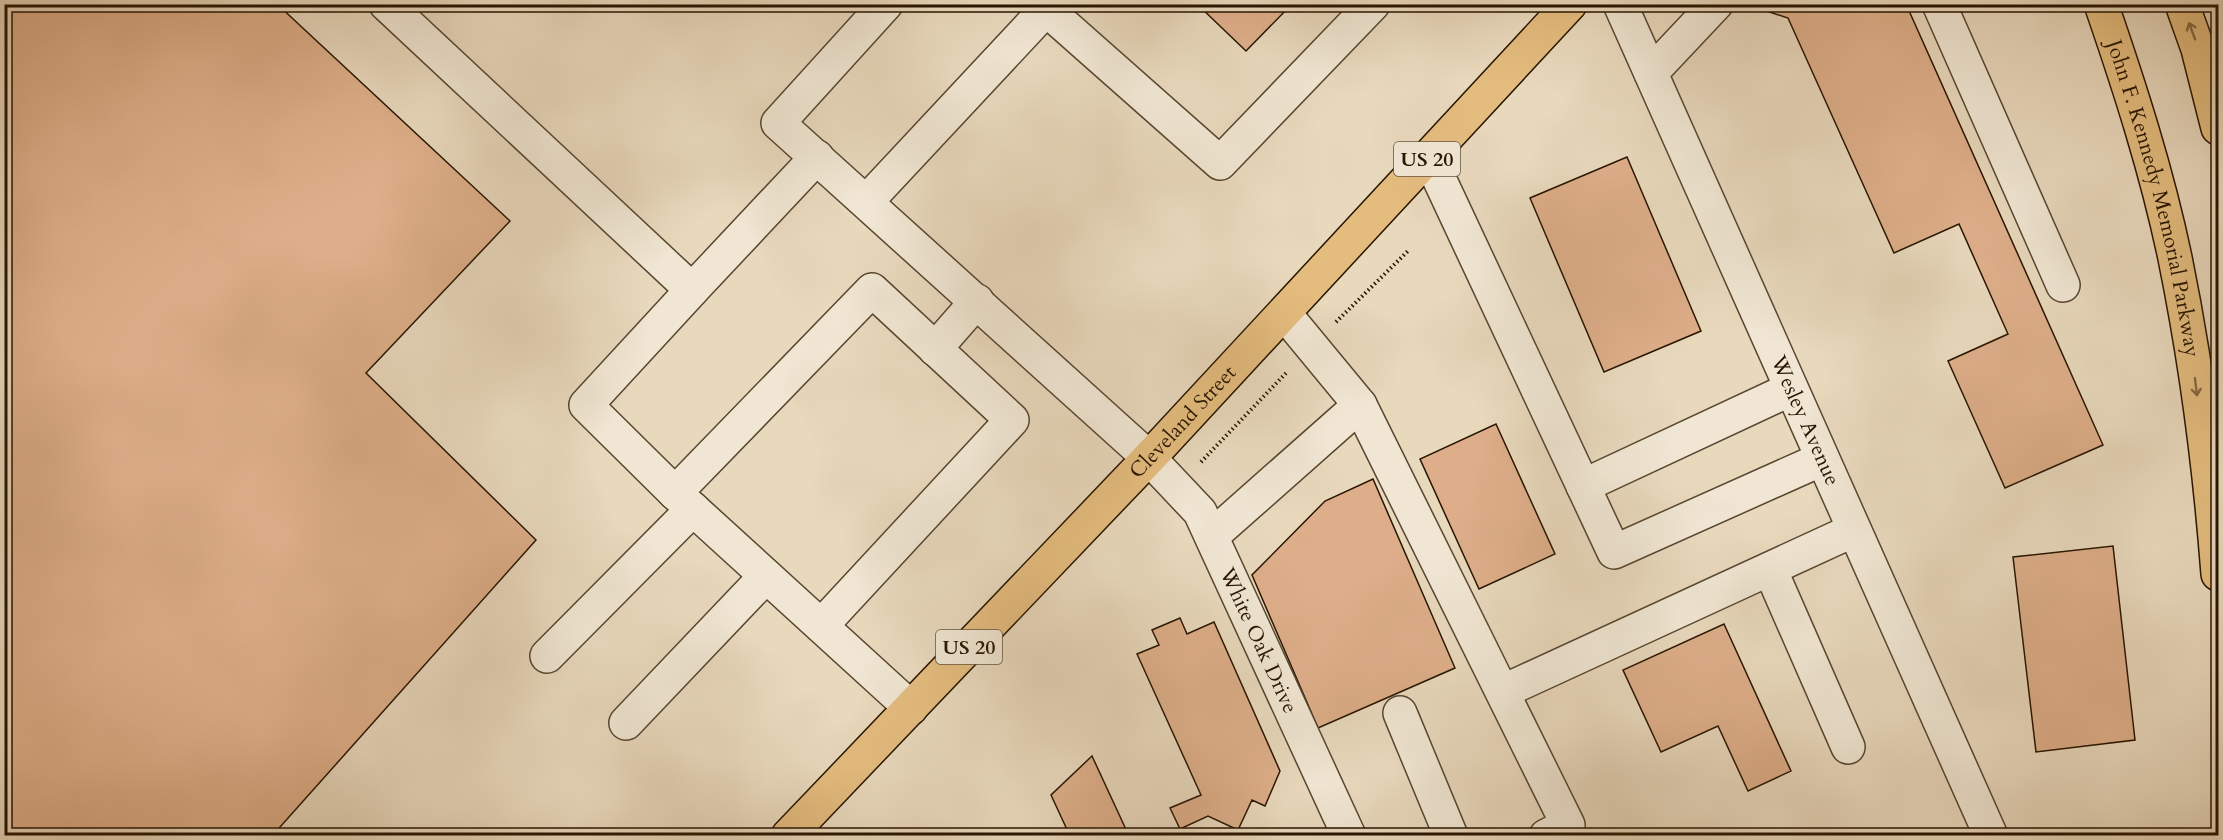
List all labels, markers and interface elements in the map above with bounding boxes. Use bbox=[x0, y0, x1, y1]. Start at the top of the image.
one-way arrow bbox=[2185, 23, 2196, 41]
street label: John F. Kennedy Memorial Parkway bbox=[2098, 33, 2207, 359]
road number: US 20 bbox=[1394, 142, 1460, 176]
street label: Wesley Avenue bbox=[1763, 350, 1847, 490]
street label: Cleveland Street bbox=[1123, 359, 1243, 485]
one-way arrow bbox=[2191, 376, 2202, 396]
street label: White Oak Drive bbox=[1212, 562, 1305, 718]
road number: US 20 bbox=[936, 630, 1002, 664]

